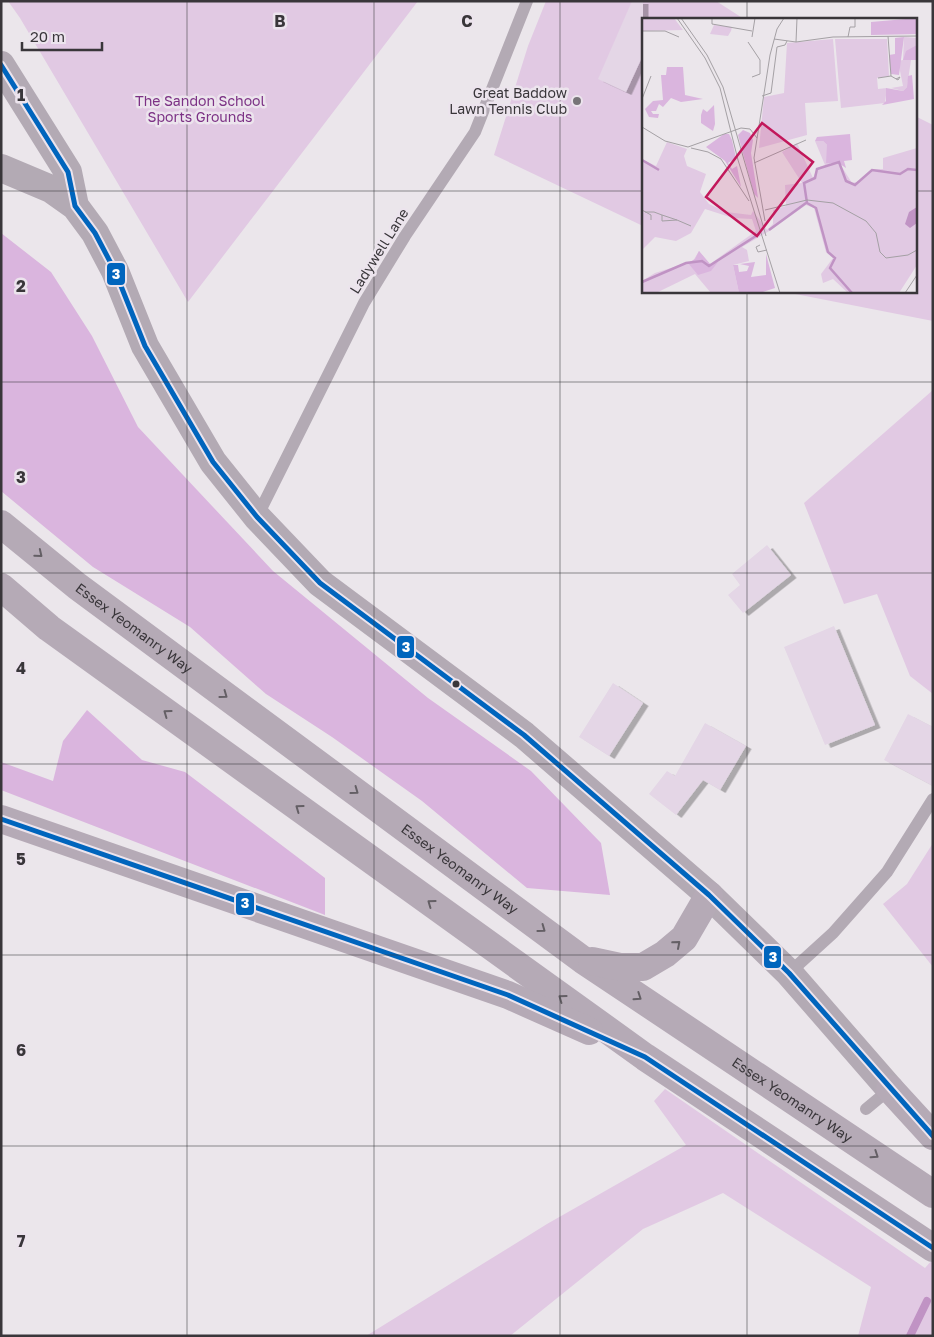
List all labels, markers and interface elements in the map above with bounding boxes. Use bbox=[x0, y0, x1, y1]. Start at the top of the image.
text: B bbox=[274, 11, 286, 31]
text: C bbox=[461, 11, 473, 31]
inset map bbox=[642, 18, 916, 292]
scale bar bbox=[22, 20, 102, 52]
text: 20 m bbox=[30, 27, 65, 45]
place label: Great Baddow Lawn Tennis Club bbox=[449, 84, 567, 117]
text: 1 bbox=[17, 85, 25, 105]
park label: The Sandon School Sports Grounds bbox=[135, 92, 265, 125]
marker: Great Baddow Lawn Tennis Club bbox=[571, 95, 583, 107]
street label: Ladywell Lane bbox=[346, 205, 412, 297]
line badge: 3 bbox=[106, 262, 126, 286]
text: 3 bbox=[112, 265, 120, 282]
text: 2 bbox=[16, 276, 26, 296]
text: 3 bbox=[16, 467, 26, 487]
one-way arrow bbox=[33, 549, 42, 557]
street label: Essex Yeomanry Way bbox=[72, 579, 196, 677]
line badge: 3 bbox=[396, 635, 415, 659]
text: 3 bbox=[402, 638, 410, 655]
text: 4 bbox=[16, 658, 26, 678]
unlabelled marker bbox=[451, 679, 461, 689]
one-way arrow bbox=[219, 688, 228, 698]
one-way arrow bbox=[163, 710, 173, 719]
one-way arrow bbox=[349, 785, 359, 794]
one-way arrow bbox=[295, 805, 305, 814]
street label: Essex Yeomanry Way bbox=[398, 820, 522, 917]
text: 5 bbox=[16, 849, 26, 869]
line badge: 3 bbox=[235, 892, 255, 916]
text: 3 bbox=[241, 894, 249, 911]
one-way arrow bbox=[427, 900, 436, 909]
one-way arrow bbox=[536, 924, 545, 932]
one-way arrow bbox=[671, 941, 680, 950]
line badge: 3 bbox=[763, 945, 782, 969]
text: 3 bbox=[769, 948, 777, 965]
one-way arrow bbox=[633, 990, 642, 1000]
one-way arrow bbox=[558, 995, 568, 1004]
text: 6 bbox=[16, 1040, 26, 1060]
street label: Essex Yeomanry Way bbox=[729, 1053, 856, 1146]
one-way arrow bbox=[870, 1149, 879, 1159]
text: 7 bbox=[17, 1231, 26, 1251]

